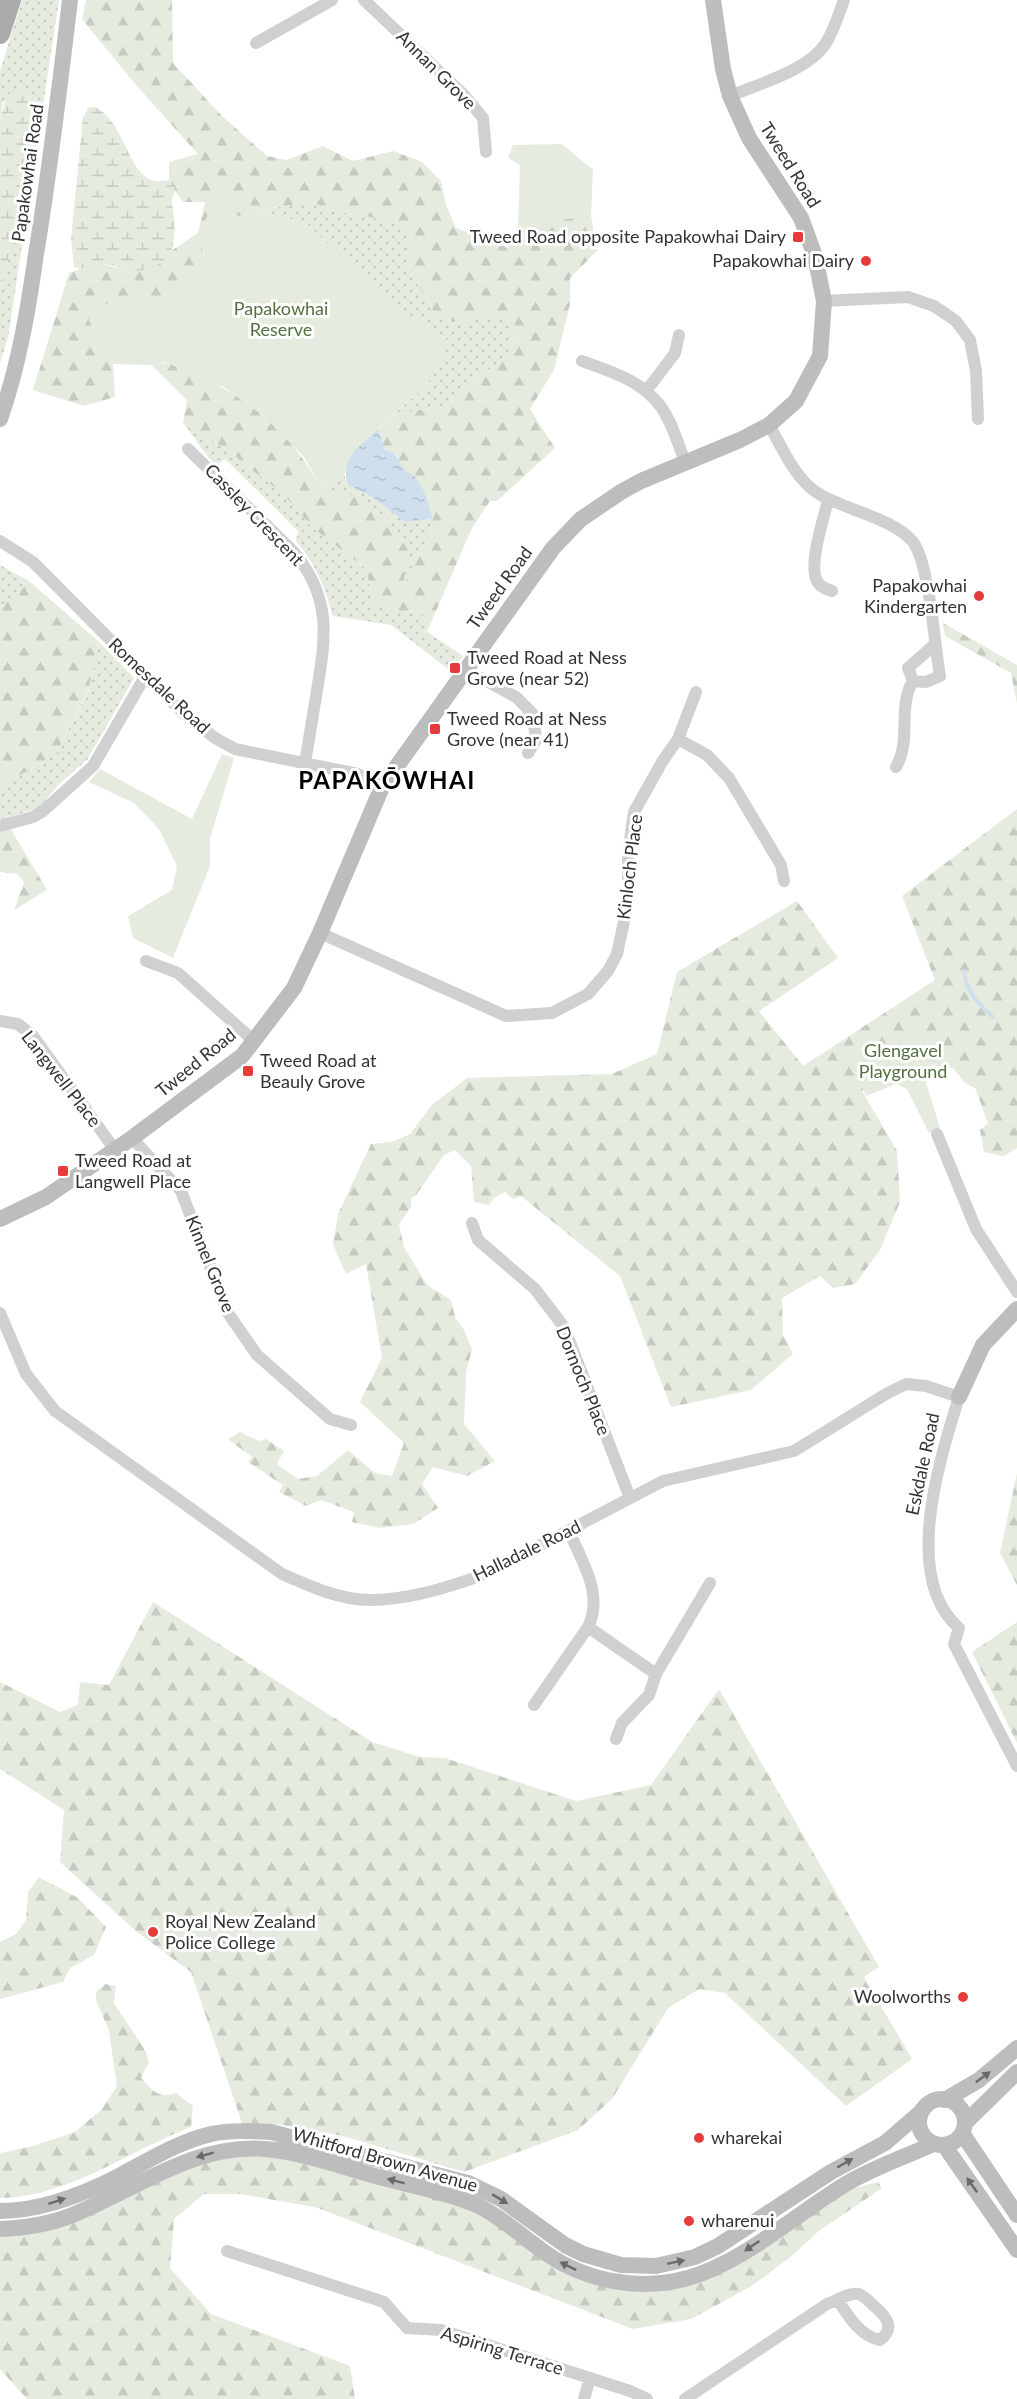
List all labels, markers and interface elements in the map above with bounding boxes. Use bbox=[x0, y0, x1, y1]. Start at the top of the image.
street label: Annan Grove bbox=[392, 25, 481, 114]
street label: Papakowhai Road bbox=[6, 102, 48, 243]
street label: Tweed Road bbox=[756, 118, 826, 211]
place label: Tweed Road opposite Papakowhai Dairy bbox=[470, 225, 787, 247]
marker: Tweed Road opposite Papakowhai Dairy bbox=[791, 230, 805, 244]
place label: Papakowhai Dairy bbox=[712, 249, 855, 271]
marker: Papakowhai Dairy bbox=[859, 254, 873, 268]
park label: Papakowhai Reserve bbox=[234, 297, 328, 340]
street label: Cassley Crescent bbox=[201, 459, 309, 570]
street label: Tweed Road bbox=[462, 542, 537, 633]
place label: Papakowhai Kindergarten bbox=[864, 574, 967, 617]
marker: Papakowhai Kindergarten bbox=[972, 589, 986, 603]
street label: Romesdale Road bbox=[105, 633, 215, 738]
place label: Tweed Road at Ness Grove (near 52) bbox=[467, 646, 627, 689]
marker: Tweed Road at Ness Grove (near 52) bbox=[448, 661, 462, 675]
place label: Tweed Road at Ness Grove (near 41) bbox=[447, 707, 607, 750]
marker: Tweed Road at Ness Grove (near 41) bbox=[428, 722, 442, 736]
district label: PAPAKŌWHAI bbox=[298, 765, 476, 794]
street label: Kinloch Place bbox=[612, 813, 646, 921]
street label: Tweed Road bbox=[151, 1023, 240, 1101]
street label: Langwell Place bbox=[17, 1026, 106, 1131]
park label: Glengavel Playground bbox=[859, 1039, 947, 1082]
place label: Tweed Road at Beauly Grove bbox=[260, 1049, 377, 1092]
marker: Tweed Road at Beauly Grove bbox=[241, 1064, 255, 1078]
place label: Tweed Road at Langwell Place bbox=[75, 1149, 192, 1192]
marker: Tweed Road at Langwell Place bbox=[56, 1164, 70, 1178]
street label: Kinnel Grove bbox=[182, 1212, 240, 1315]
street label: Dornoch Place bbox=[552, 1323, 616, 1438]
street label: Eskdale Road bbox=[900, 1411, 944, 1517]
street label: Halladale Road bbox=[469, 1515, 584, 1586]
place label: Royal New Zealand Police College bbox=[165, 1910, 316, 1953]
marker: Royal New Zealand Police College bbox=[146, 1925, 160, 1939]
place label: Woolworths bbox=[854, 1985, 951, 2007]
marker: Woolworths bbox=[956, 1990, 970, 2004]
one-way arrow bbox=[975, 2070, 991, 2083]
street label: Whitford Brown Avenue bbox=[290, 2122, 480, 2196]
place label: wharekai bbox=[711, 2126, 782, 2148]
marker: wharekai bbox=[692, 2131, 706, 2145]
one-way arrow bbox=[196, 2151, 214, 2161]
one-way arrow bbox=[837, 2158, 854, 2168]
one-way arrow bbox=[386, 2176, 405, 2186]
one-way arrow bbox=[966, 2177, 978, 2193]
one-way arrow bbox=[492, 2193, 508, 2204]
one-way arrow bbox=[48, 2196, 66, 2206]
place label: wharenui bbox=[701, 2209, 774, 2231]
marker: wharenui bbox=[682, 2214, 696, 2228]
one-way arrow bbox=[744, 2240, 760, 2251]
one-way arrow bbox=[667, 2257, 686, 2266]
one-way arrow bbox=[560, 2261, 577, 2271]
street label: Aspiring Terrace bbox=[439, 2321, 566, 2379]

